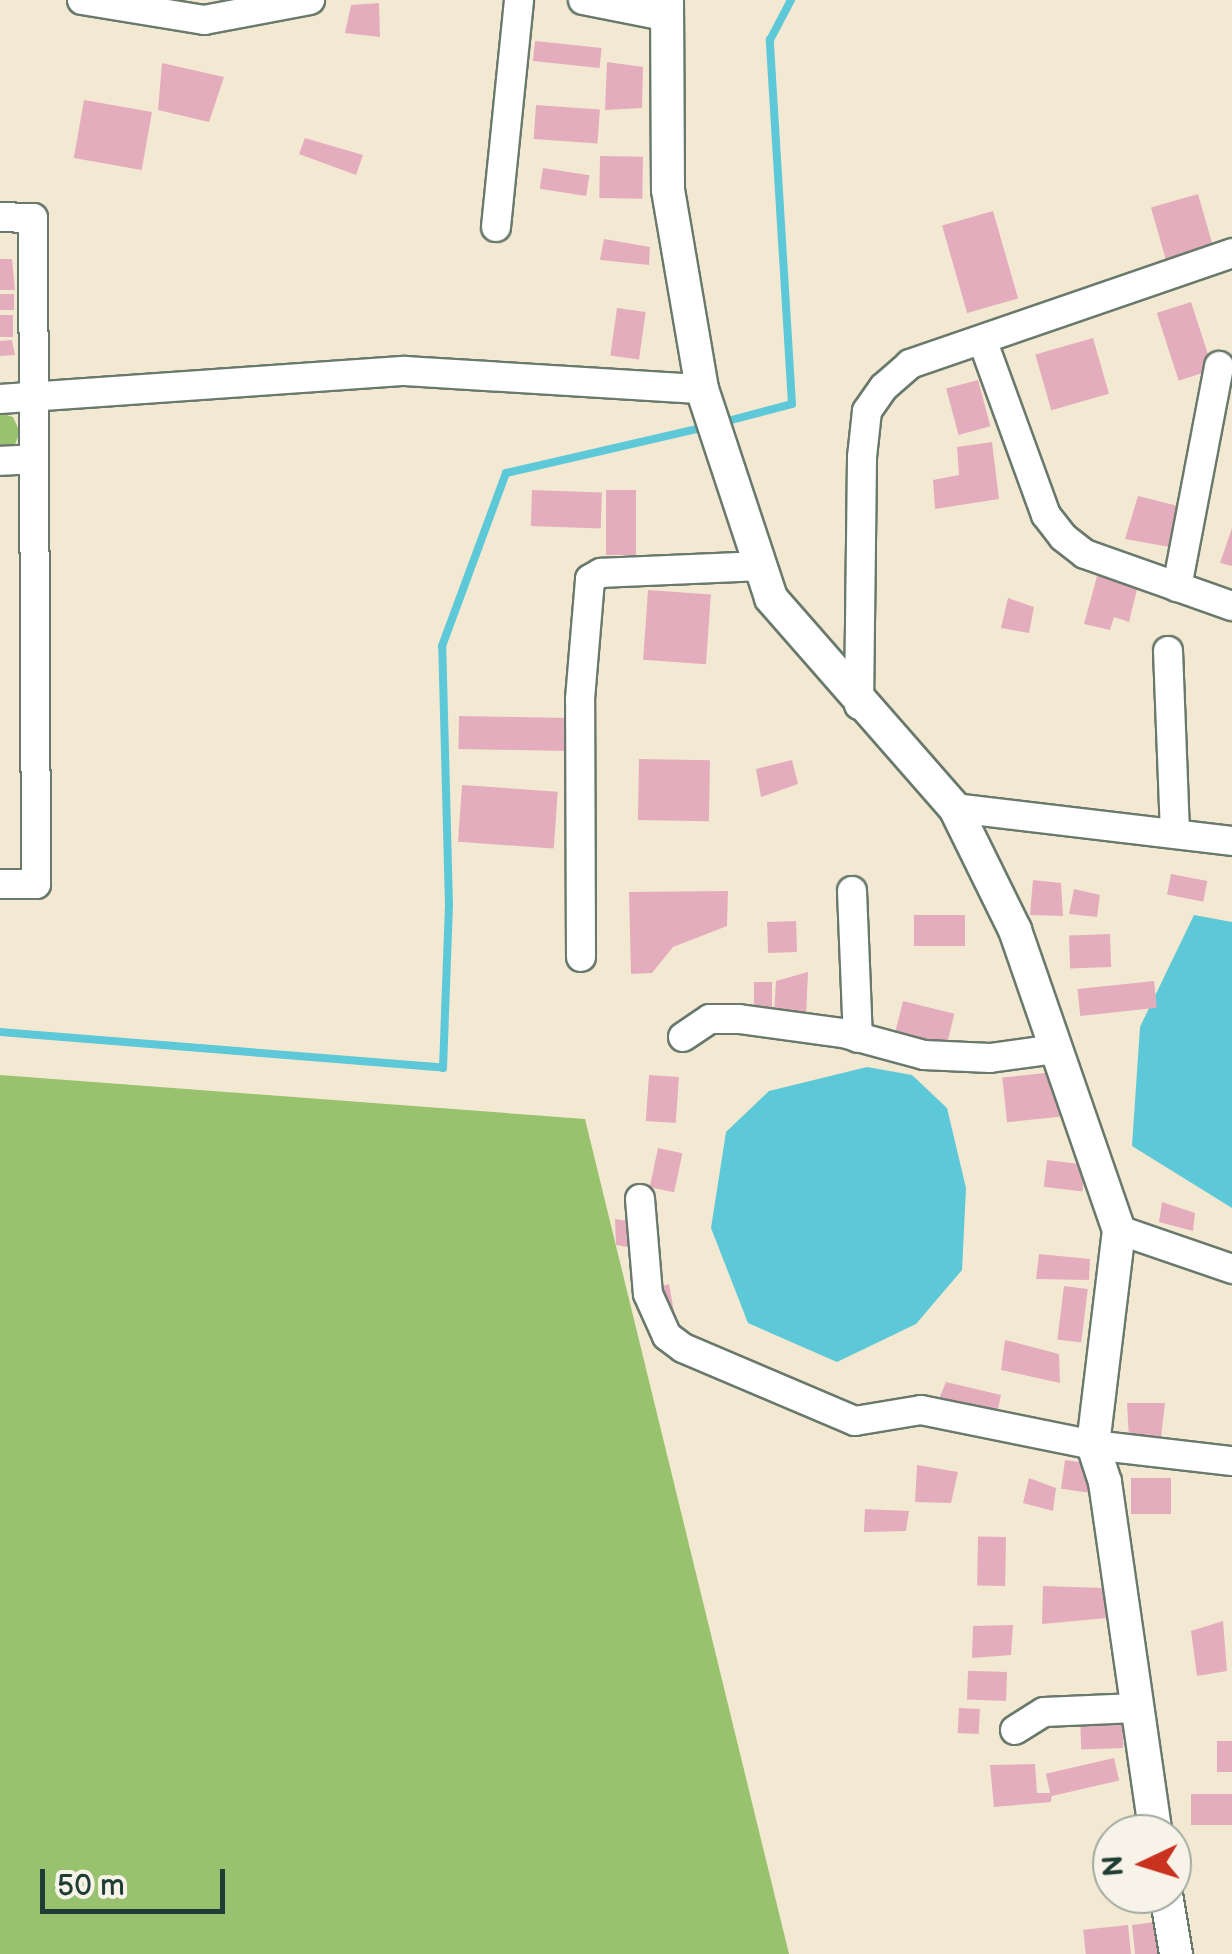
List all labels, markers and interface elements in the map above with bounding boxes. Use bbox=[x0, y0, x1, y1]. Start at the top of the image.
north arrow bbox=[1092, 1814, 1192, 1914]
scale bar bbox=[45, 1849, 230, 1911]
text: N bbox=[1096, 1854, 1131, 1878]
text: 50 m bbox=[57, 1868, 125, 1904]

